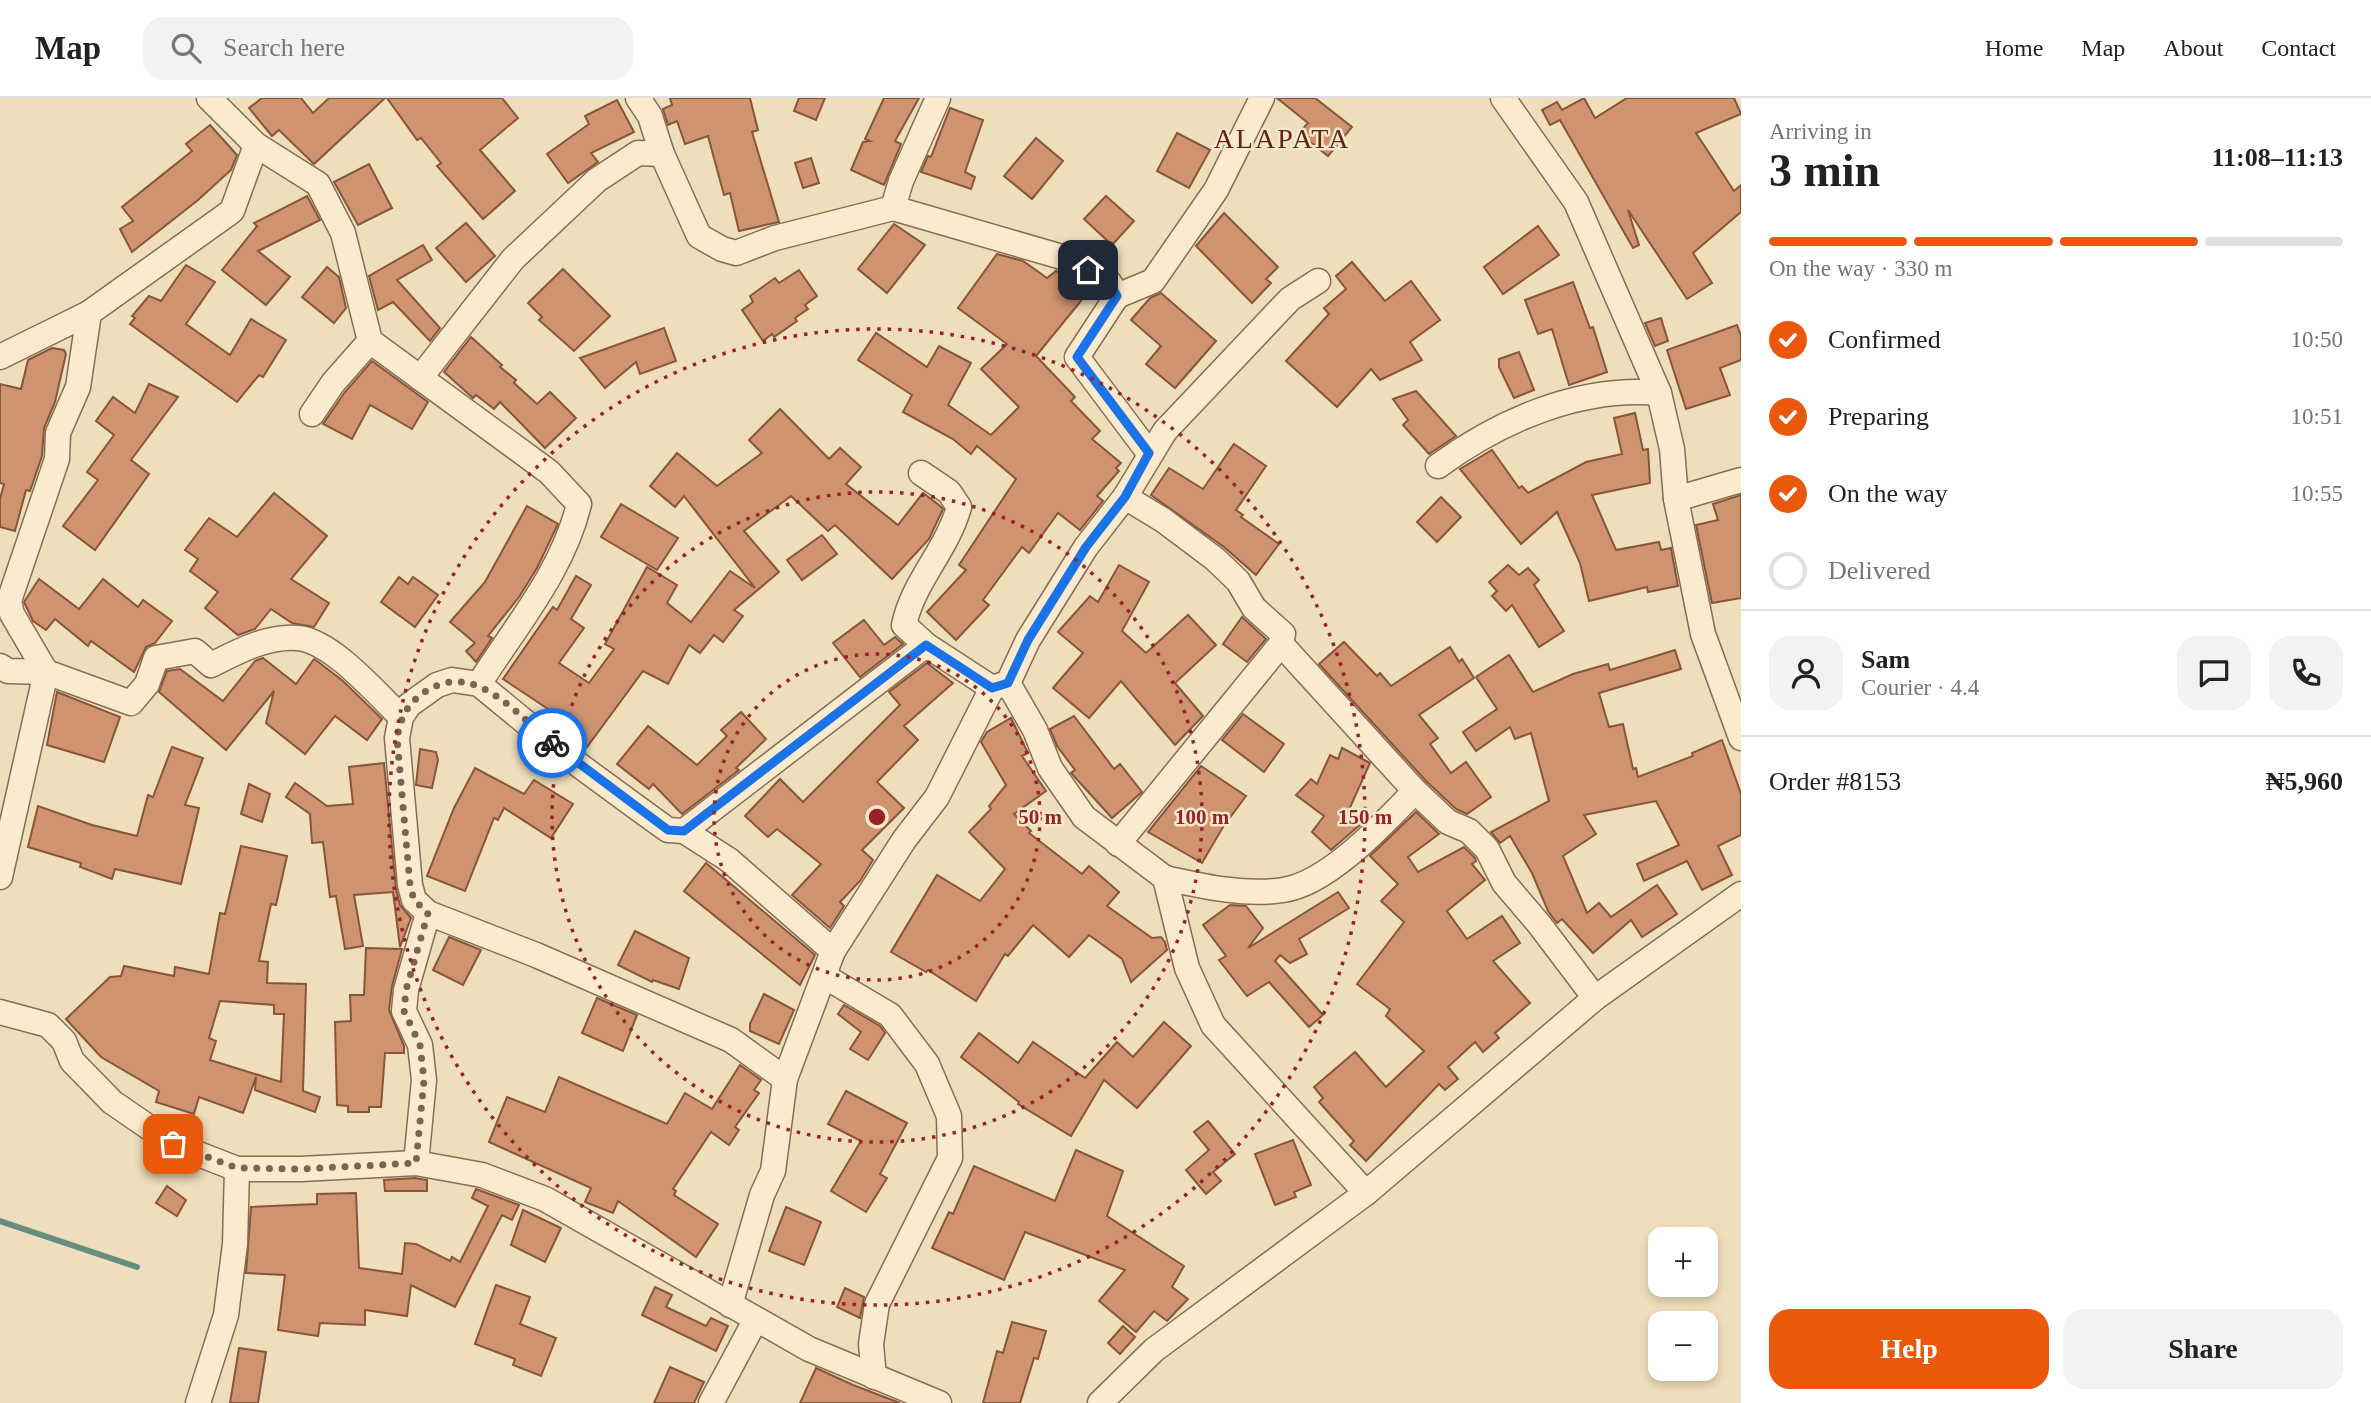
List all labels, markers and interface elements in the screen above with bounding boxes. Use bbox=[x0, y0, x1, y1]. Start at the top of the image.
search box bbox=[143, 17, 633, 80]
icon: search bbox=[167, 29, 205, 67]
text: Map bbox=[35, 30, 101, 66]
text: Search here bbox=[223, 33, 345, 62]
text: Home bbox=[1985, 35, 2043, 61]
text: Map bbox=[2081, 35, 2125, 61]
text: About bbox=[2163, 35, 2223, 61]
text: Contact bbox=[2261, 35, 2336, 61]
text: Arriving in bbox=[1769, 119, 1872, 144]
district label: ALAPATA bbox=[1214, 123, 1350, 154]
text: 11:08–11:13 bbox=[2212, 143, 2343, 172]
text: 3 min bbox=[1769, 145, 1880, 196]
pin bbox=[1058, 240, 1118, 300]
icon: home bbox=[1069, 251, 1107, 289]
text: On the way · 330 m bbox=[1769, 256, 1952, 281]
icon: check bbox=[1769, 321, 1807, 359]
text: Confirmed bbox=[1828, 325, 1941, 354]
text: 10:50 bbox=[2291, 327, 2343, 352]
icon: check bbox=[1769, 398, 1807, 436]
text: Preparing bbox=[1828, 402, 1929, 431]
text: 10:51 bbox=[2291, 404, 2343, 429]
icon: check bbox=[1769, 475, 1807, 513]
text: On the way bbox=[1828, 479, 1948, 508]
text: 10:55 bbox=[2291, 481, 2343, 506]
text: Delivered bbox=[1828, 556, 1931, 585]
button: person bbox=[1769, 636, 1843, 710]
button: chat bbox=[2177, 636, 2251, 710]
button: phone bbox=[2269, 636, 2343, 710]
text: Sam bbox=[1861, 645, 1910, 674]
text: Courier · 4.4 bbox=[1861, 675, 1979, 700]
courier bbox=[517, 708, 587, 778]
icon: bike bbox=[533, 724, 571, 762]
text: Order #8153 bbox=[1769, 767, 1901, 796]
text: ₦5,960 bbox=[2266, 767, 2343, 796]
centre of rings bbox=[865, 805, 889, 829]
text: 50 m bbox=[1018, 805, 1062, 829]
text: 100 m bbox=[1175, 805, 1230, 829]
text: 150 m bbox=[1338, 805, 1393, 829]
pin bbox=[143, 1114, 203, 1174]
icon: bag bbox=[154, 1125, 192, 1163]
map controls bbox=[1648, 1227, 1718, 1381]
button: + bbox=[1648, 1227, 1718, 1297]
button: Help bbox=[1769, 1309, 2049, 1389]
button: Share bbox=[2063, 1309, 2343, 1389]
button: − bbox=[1648, 1311, 1718, 1381]

